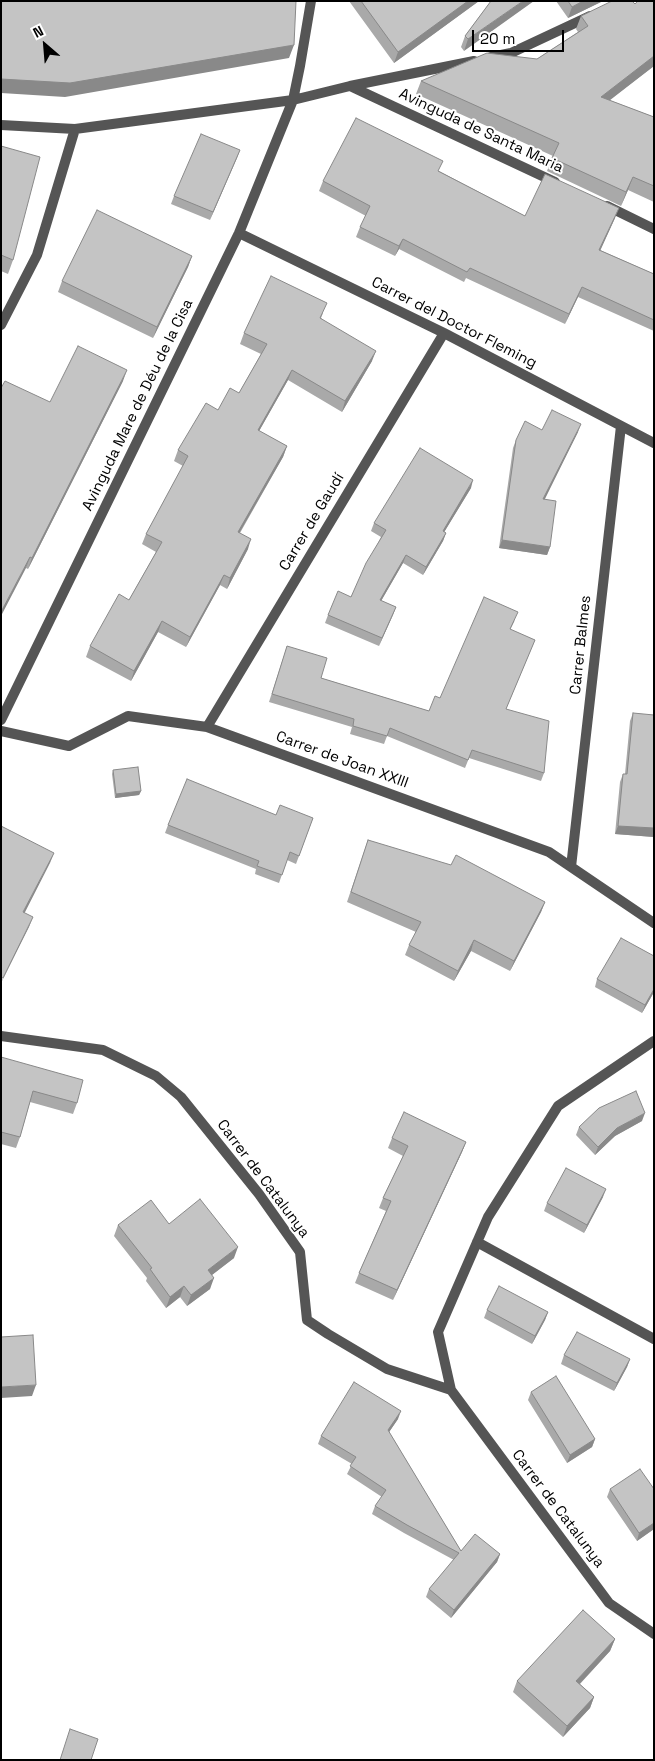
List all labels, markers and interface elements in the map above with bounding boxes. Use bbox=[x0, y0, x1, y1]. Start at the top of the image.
north arrow bbox=[20, 20, 70, 70]
scale bar bbox=[475, 20, 568, 52]
text: N bbox=[30, 21, 46, 42]
text: 20 m bbox=[480, 29, 515, 48]
street label: Avinguda de Santa Maria bbox=[396, 85, 566, 177]
street label: Carrer del Doctor Fleming bbox=[368, 273, 540, 373]
street label: Avinguda Mare de Déu de la Cisa bbox=[79, 296, 197, 514]
street label: Carrer de Gaudí bbox=[276, 470, 348, 574]
street label: Carrer Balmes bbox=[567, 595, 595, 695]
street label: Carrer de Joan XXIII bbox=[273, 728, 411, 792]
street label: Carrer de Catalunya bbox=[213, 1116, 313, 1242]
street label: Carrer de Catalunya bbox=[508, 1446, 608, 1572]

